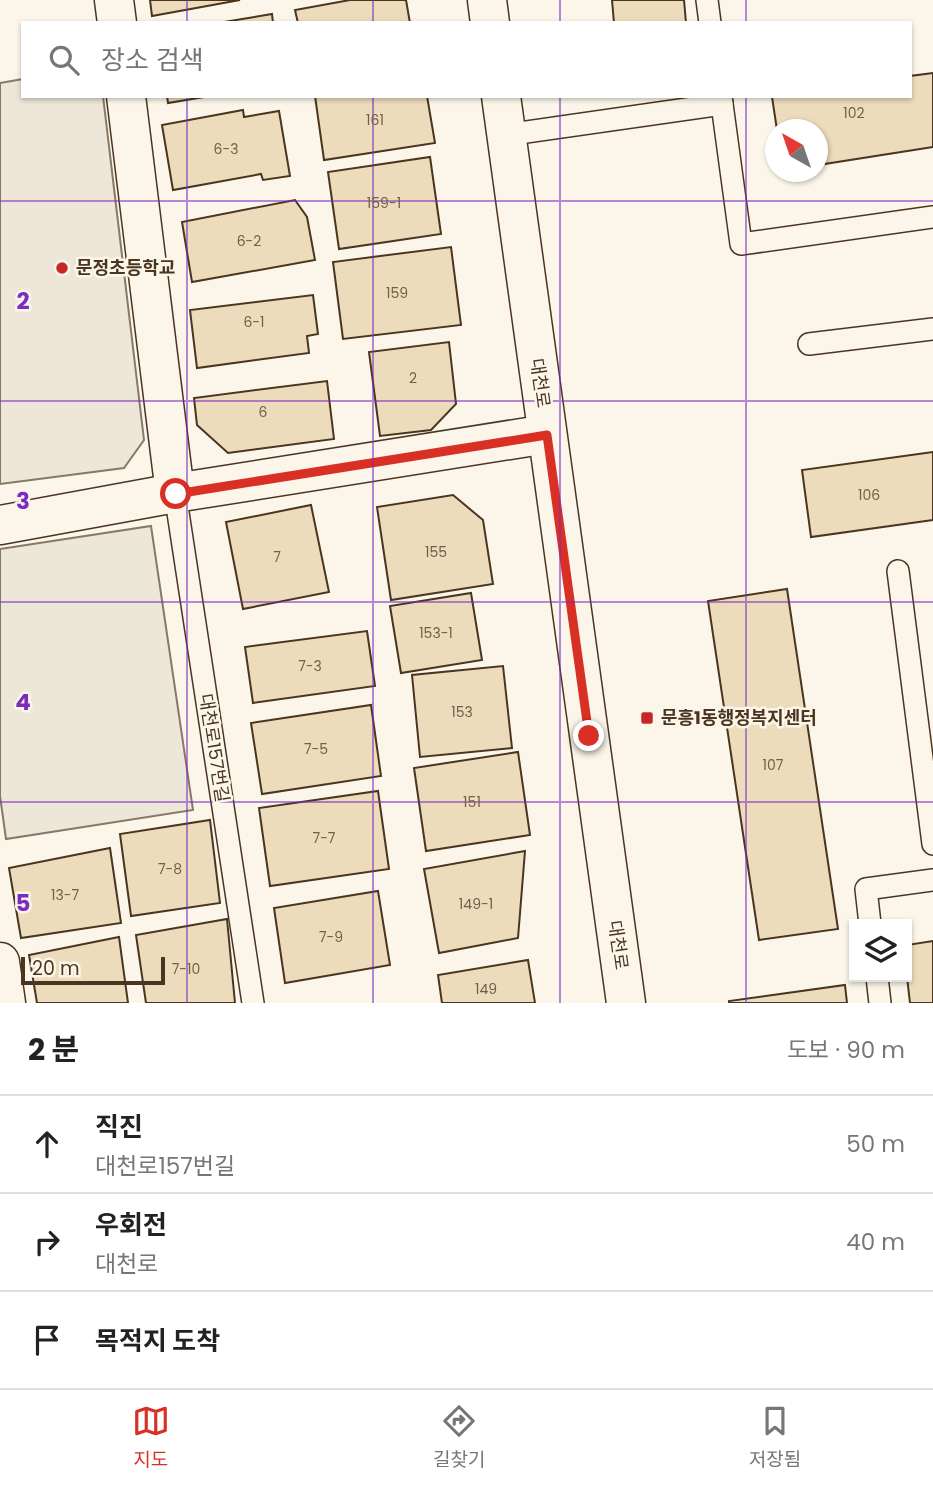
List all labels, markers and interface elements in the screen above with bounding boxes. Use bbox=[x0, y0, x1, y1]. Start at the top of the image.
search box bbox=[21, 21, 912, 98]
icon: search bbox=[45, 41, 83, 79]
text: 장소 검색 bbox=[101, 42, 204, 78]
house number: 102 bbox=[843, 103, 865, 123]
house number: 161 bbox=[366, 110, 384, 130]
north arrow bbox=[765, 119, 828, 182]
house number: 6-3 bbox=[214, 139, 238, 159]
house number: 159-1 bbox=[367, 193, 401, 213]
house number: 6-2 bbox=[237, 231, 261, 251]
place label: 문정초등학교 bbox=[76, 255, 175, 280]
marker: 문정초등학교 bbox=[54, 260, 70, 276]
house number: 159 bbox=[386, 283, 408, 303]
text: 2 bbox=[16, 285, 30, 317]
house number: 6-1 bbox=[243, 312, 265, 332]
street label: 대천로 bbox=[525, 357, 556, 409]
house number: 2 bbox=[409, 368, 417, 388]
house number: 6 bbox=[259, 402, 268, 422]
route start bbox=[160, 478, 191, 509]
text: 3 bbox=[16, 485, 30, 517]
house number: 106 bbox=[858, 485, 880, 505]
house number: 155 bbox=[425, 542, 447, 562]
house number: 7 bbox=[273, 547, 281, 567]
house number: 153-1 bbox=[419, 623, 453, 643]
house number: 7-3 bbox=[298, 656, 322, 676]
text: 4 bbox=[15, 686, 31, 718]
street label: 대천로157번길 bbox=[194, 692, 235, 804]
house number: 153 bbox=[451, 702, 473, 722]
place label: 문흥1동행정복지센터 bbox=[661, 705, 817, 730]
marker: 문흥1동행정복지센터 bbox=[639, 710, 655, 726]
route end bbox=[573, 720, 604, 751]
house number: 7-5 bbox=[304, 739, 328, 759]
house number: 107 bbox=[763, 755, 784, 775]
house number: 151 bbox=[463, 792, 481, 812]
house number: 7-7 bbox=[312, 828, 336, 848]
house number: 7-8 bbox=[158, 859, 182, 879]
house number: 13-7 bbox=[51, 885, 79, 905]
text: 5 bbox=[16, 887, 30, 919]
house number: 149-1 bbox=[459, 894, 493, 914]
street label: 대천로 bbox=[603, 919, 634, 971]
map controls bbox=[849, 919, 912, 982]
button: layers bbox=[849, 919, 912, 982]
house number: 7-9 bbox=[319, 927, 343, 947]
scale bar bbox=[21, 954, 164, 986]
text: 20 m bbox=[32, 955, 80, 982]
house number: 7-10 bbox=[172, 959, 200, 979]
house number: 149 bbox=[475, 979, 497, 999]
text: 2 분 bbox=[28, 1028, 79, 1071]
text: 도보 · 90 m bbox=[787, 1034, 905, 1066]
text: 직진 bbox=[95, 1109, 143, 1145]
icon: ahead bbox=[28, 1125, 66, 1163]
text: 50 m bbox=[846, 1128, 905, 1160]
text: 대천로157번길 bbox=[95, 1150, 235, 1182]
text: 우회전 bbox=[95, 1207, 167, 1243]
icon: right bbox=[28, 1223, 66, 1261]
text: 40 m bbox=[846, 1226, 905, 1258]
text: 대천로 bbox=[95, 1248, 158, 1280]
icon: arrive bbox=[28, 1321, 66, 1359]
text: 목적지 도착 bbox=[95, 1323, 220, 1359]
tab: 지도 bbox=[132, 1402, 170, 1474]
tab: 길찾기 bbox=[433, 1402, 485, 1474]
tab: 저장됨 bbox=[749, 1402, 801, 1474]

